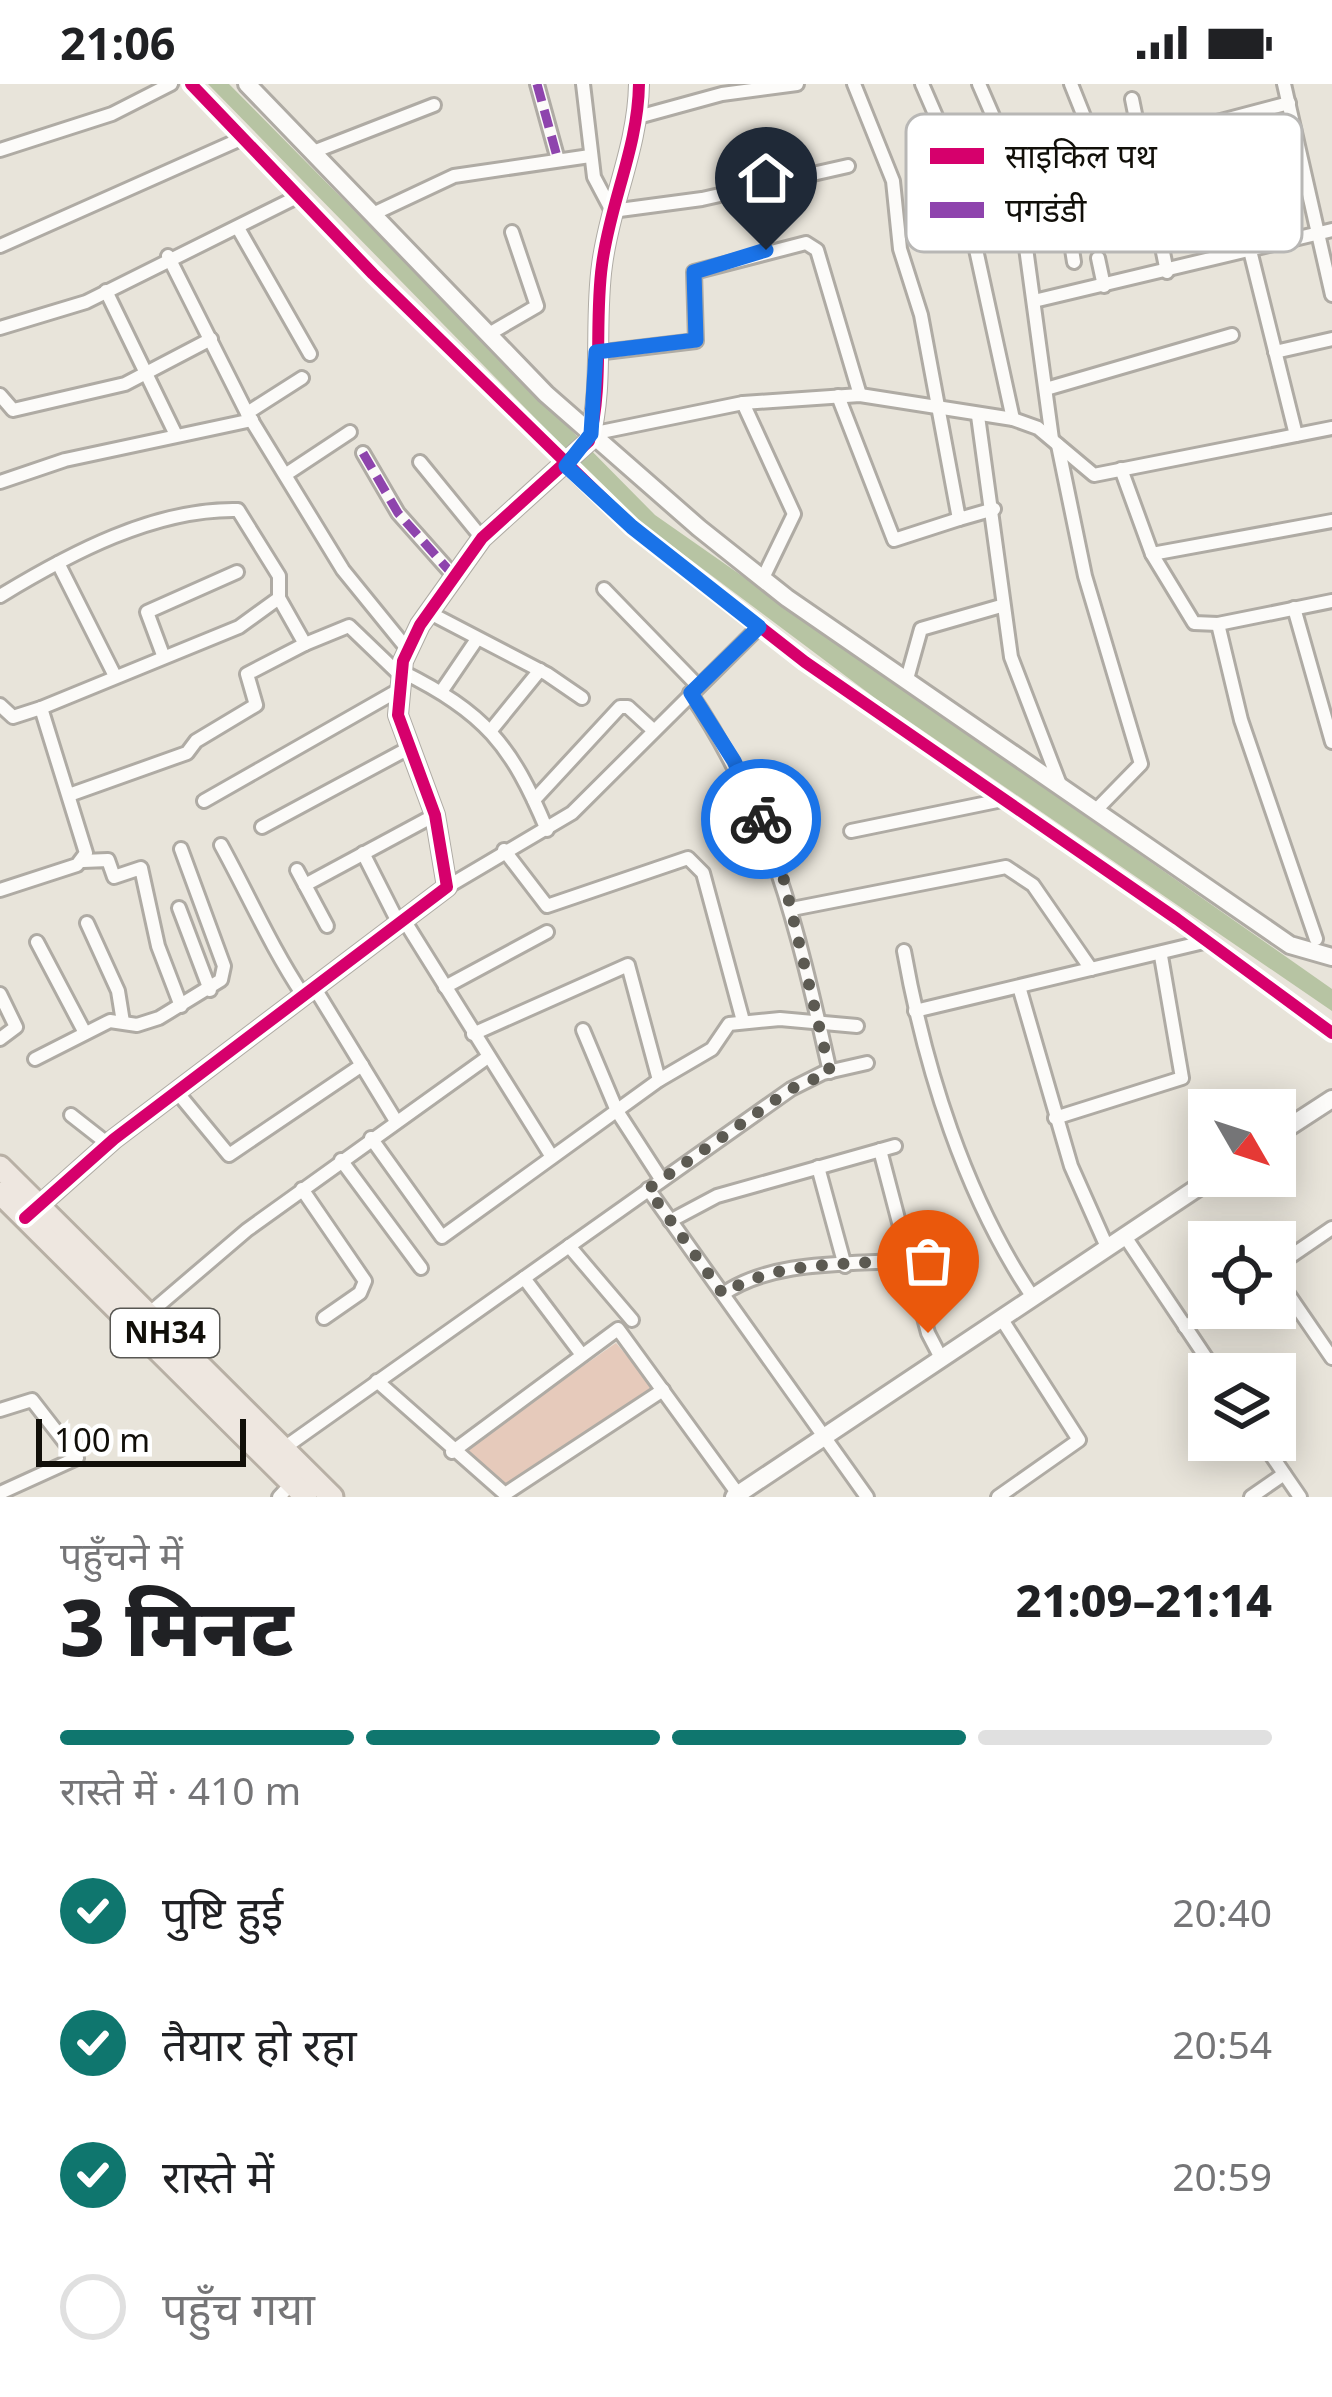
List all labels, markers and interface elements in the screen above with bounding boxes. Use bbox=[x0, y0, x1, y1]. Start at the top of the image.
text: 21:06 bbox=[60, 12, 176, 73]
legend bbox=[906, 114, 1302, 252]
pin bbox=[715, 127, 817, 250]
text: साइकिल पथ bbox=[1005, 133, 1158, 178]
icon: home bbox=[733, 145, 799, 211]
text: पगडंडी bbox=[1005, 187, 1088, 232]
courier bbox=[701, 759, 821, 879]
icon: bike bbox=[728, 786, 794, 852]
north arrow bbox=[1188, 1089, 1296, 1197]
map controls bbox=[1188, 1089, 1296, 1461]
pin bbox=[877, 1210, 979, 1333]
button: locate bbox=[1188, 1221, 1296, 1329]
icon: bag bbox=[895, 1228, 961, 1294]
road number: NH34 bbox=[111, 1309, 219, 1357]
button: layers bbox=[1188, 1353, 1296, 1461]
scale bar bbox=[36, 1413, 246, 1466]
text: 100 m bbox=[54, 1417, 150, 1462]
text: पहुँचने में bbox=[60, 1528, 183, 1581]
text: 21:09–21:14 bbox=[1016, 1569, 1272, 1630]
text: 3 मिनट bbox=[60, 1573, 293, 1679]
text: रास्ते में · 410 m bbox=[60, 1763, 301, 1816]
icon: check bbox=[60, 1878, 126, 1944]
text: पुष्टि हुई bbox=[162, 1881, 283, 1942]
text: 20:40 bbox=[1172, 1885, 1272, 1938]
icon: check bbox=[60, 2010, 126, 2076]
text: तैयार हो रहा bbox=[162, 2013, 357, 2074]
text: 20:54 bbox=[1172, 2017, 1272, 2070]
icon: check bbox=[60, 2142, 126, 2208]
text: रास्ते में bbox=[162, 2145, 274, 2206]
text: 20:59 bbox=[1172, 2149, 1272, 2202]
text: पहुँच गया bbox=[162, 2277, 315, 2338]

